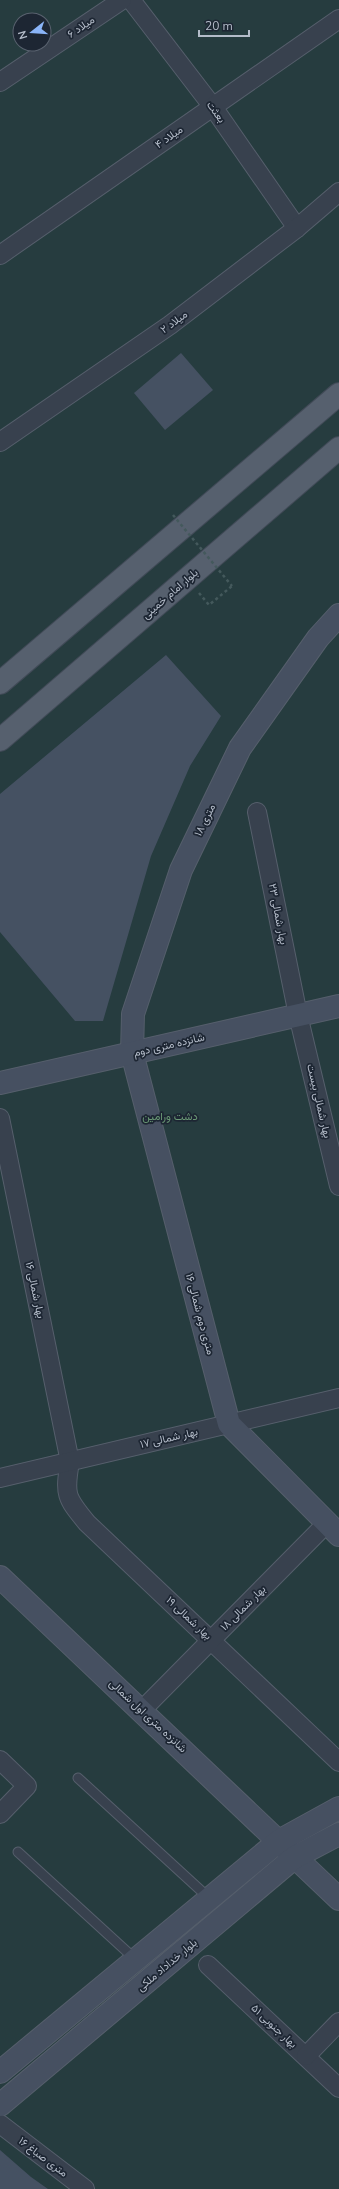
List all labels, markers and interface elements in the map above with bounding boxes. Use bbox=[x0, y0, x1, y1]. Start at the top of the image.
north arrow bbox=[12, 12, 52, 52]
street label: میلاد ۶ bbox=[64, 12, 98, 42]
scale bar bbox=[199, 12, 249, 38]
text: 20 m bbox=[205, 18, 233, 34]
text: N bbox=[15, 29, 31, 41]
street label: بعثت bbox=[203, 98, 229, 126]
street label: میلاد ۴ bbox=[152, 122, 186, 152]
street label: میلاد ۲ bbox=[157, 307, 191, 337]
street label: بلوار امام خمینی bbox=[139, 565, 201, 623]
street label: ۱۸ متری bbox=[191, 801, 219, 839]
street label: بهار شمالی ۲۳ bbox=[265, 882, 291, 946]
street label: شانزده متری دوم bbox=[132, 1029, 206, 1060]
street label: بهار شمالی بیست bbox=[303, 1062, 335, 1140]
park label: دشت ورامین bbox=[142, 1109, 198, 1124]
street label: بهار شمالی ۱۶ bbox=[22, 1260, 48, 1320]
street label: ۱۶ متری دوم شمالی bbox=[182, 1272, 218, 1356]
street label: بهار شمالی ۱۷ bbox=[139, 1424, 199, 1452]
street label: بهار شمالی ۱۸ bbox=[217, 1582, 269, 1634]
street label: بهار شمالی ۱۹ bbox=[163, 1593, 215, 1643]
street label: شانزده متری اول شمالی bbox=[106, 1676, 190, 1756]
street label: بلوار خداداد ملکی bbox=[134, 1935, 200, 1995]
street label: بهار جنوبی ۵۱ bbox=[248, 2001, 300, 2051]
street label: ۱۶ متری صباغ bbox=[15, 2133, 71, 2181]

